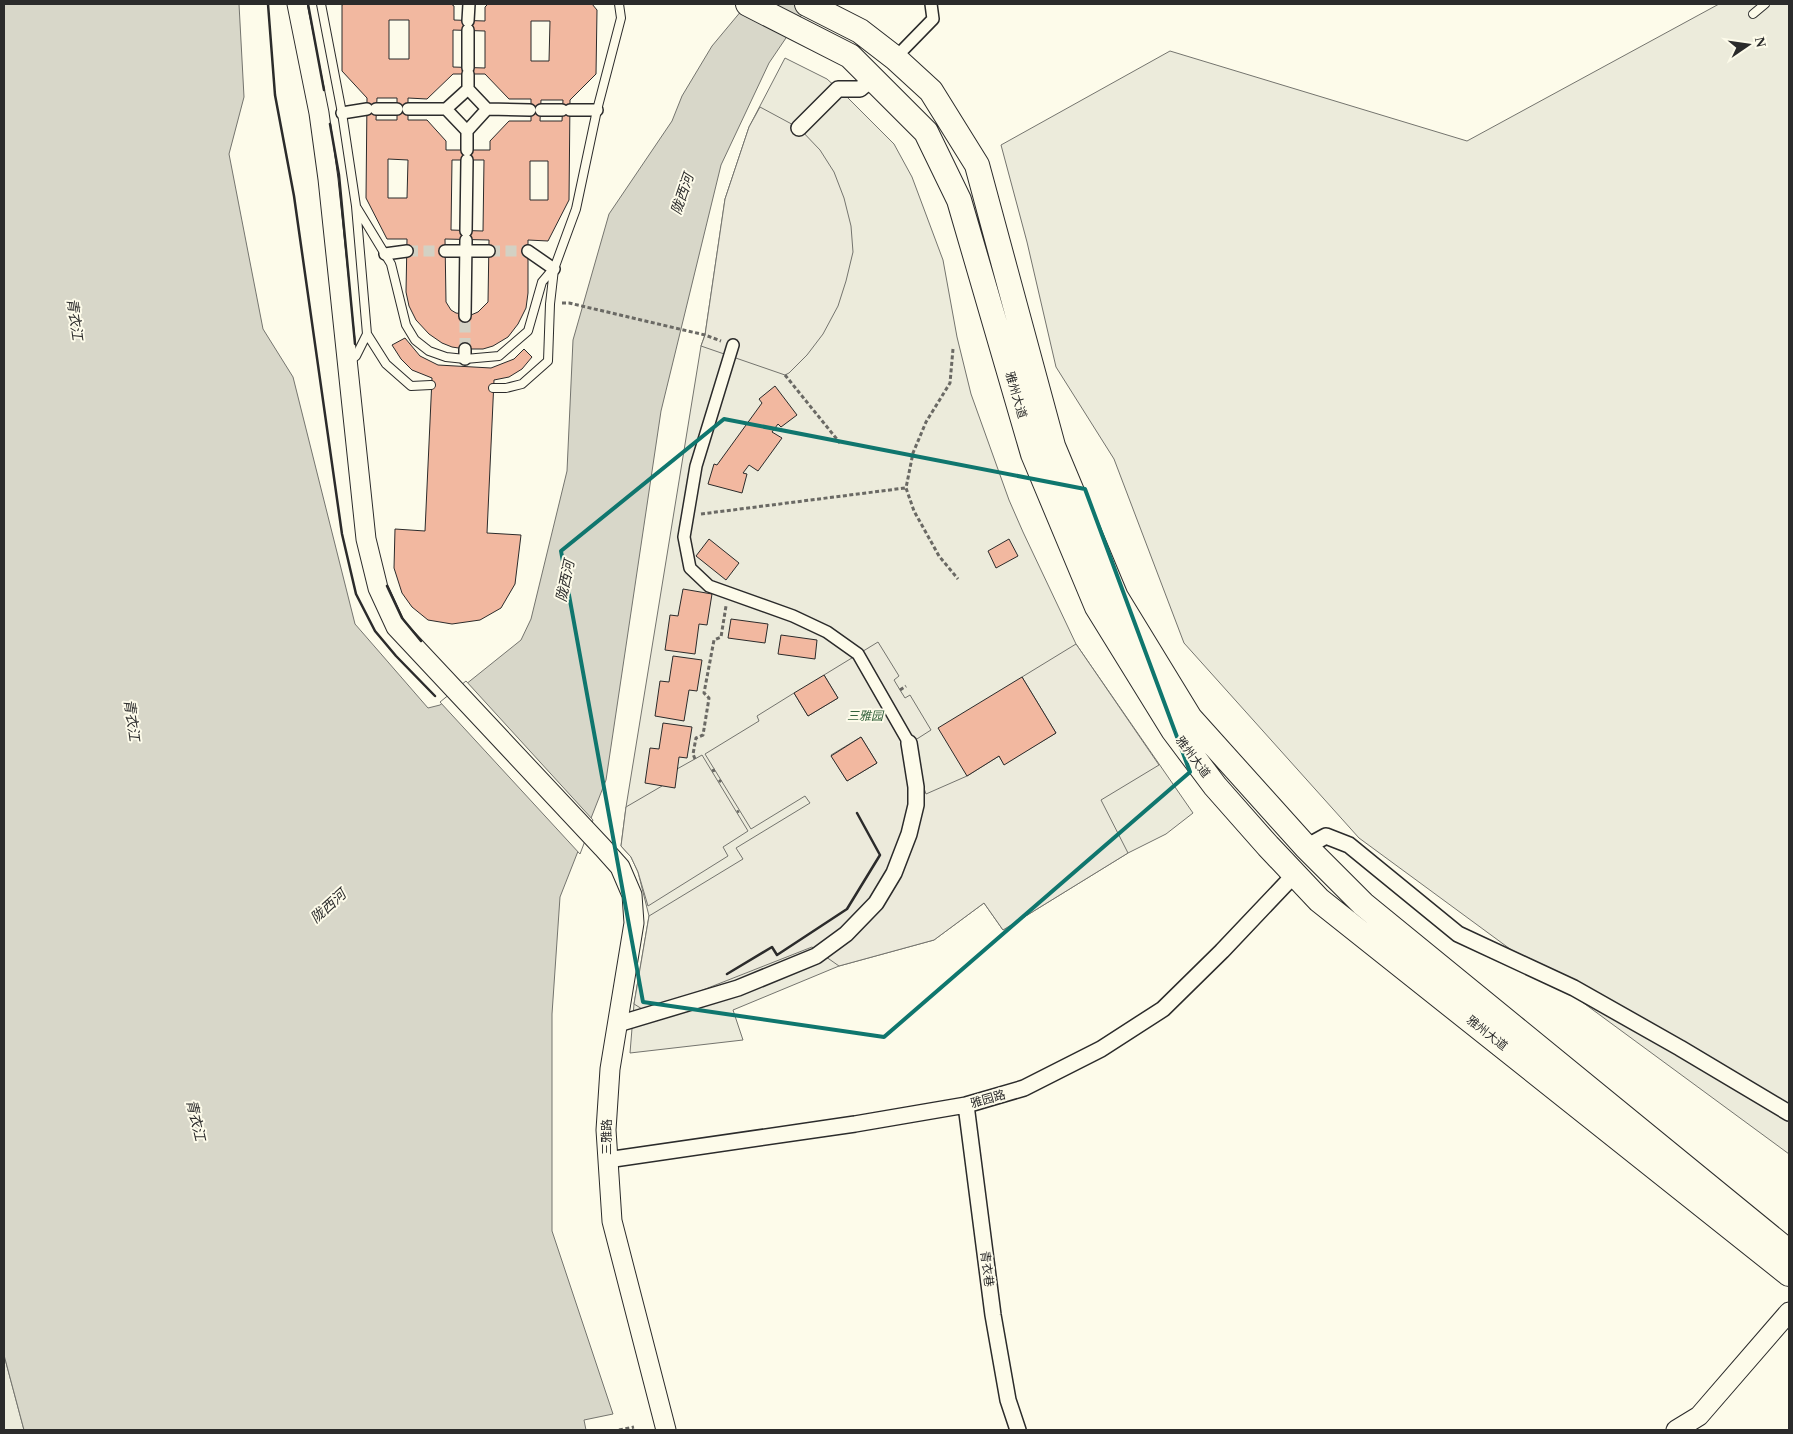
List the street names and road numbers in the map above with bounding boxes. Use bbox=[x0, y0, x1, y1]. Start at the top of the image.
street label: 雅州大道 bbox=[1003, 370, 1029, 420]
street label: 雅州大道 bbox=[1173, 734, 1213, 780]
street label: 雅州大道 bbox=[1464, 1013, 1510, 1053]
street label: 雅园路 bbox=[969, 1087, 1007, 1111]
street label: 三雅路 bbox=[600, 1119, 614, 1155]
street label: 青衣巷 bbox=[978, 1250, 996, 1288]

